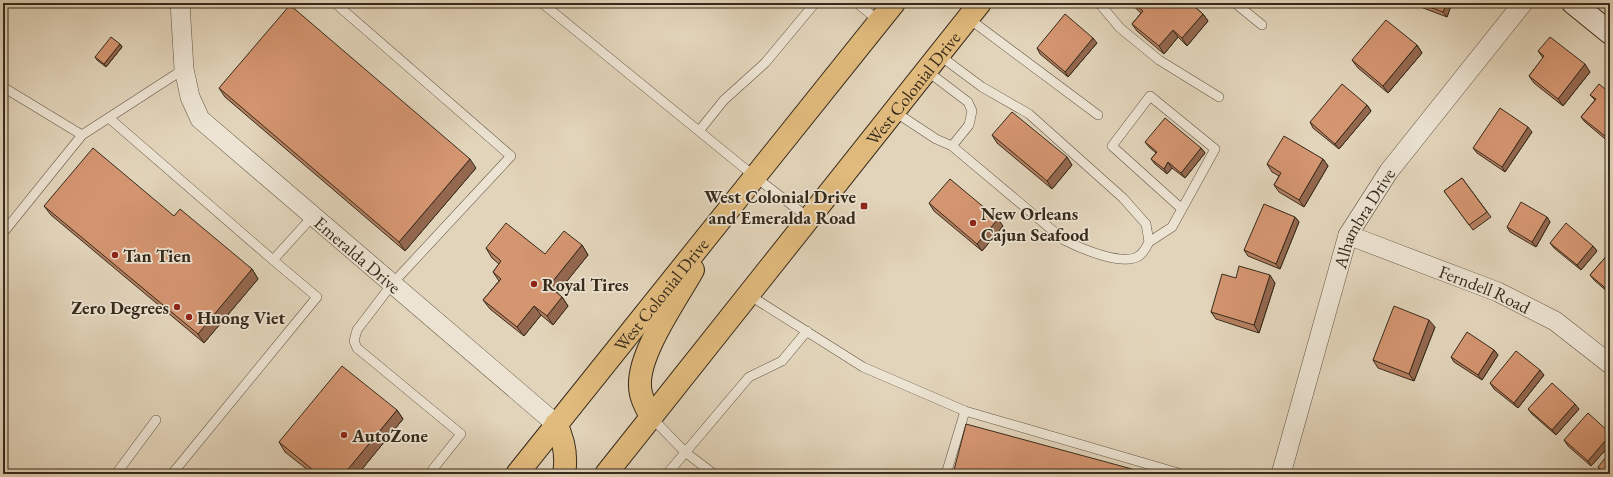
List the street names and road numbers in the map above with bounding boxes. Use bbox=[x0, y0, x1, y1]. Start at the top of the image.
street label: West Colonial Drive bbox=[860, 26, 965, 150]
street label: Alhambra Drive bbox=[1327, 163, 1400, 272]
street label: Emeralda Drive bbox=[310, 211, 406, 298]
street label: West Colonial Drive bbox=[608, 233, 713, 356]
street label: Ferndell Road bbox=[1436, 259, 1535, 319]

